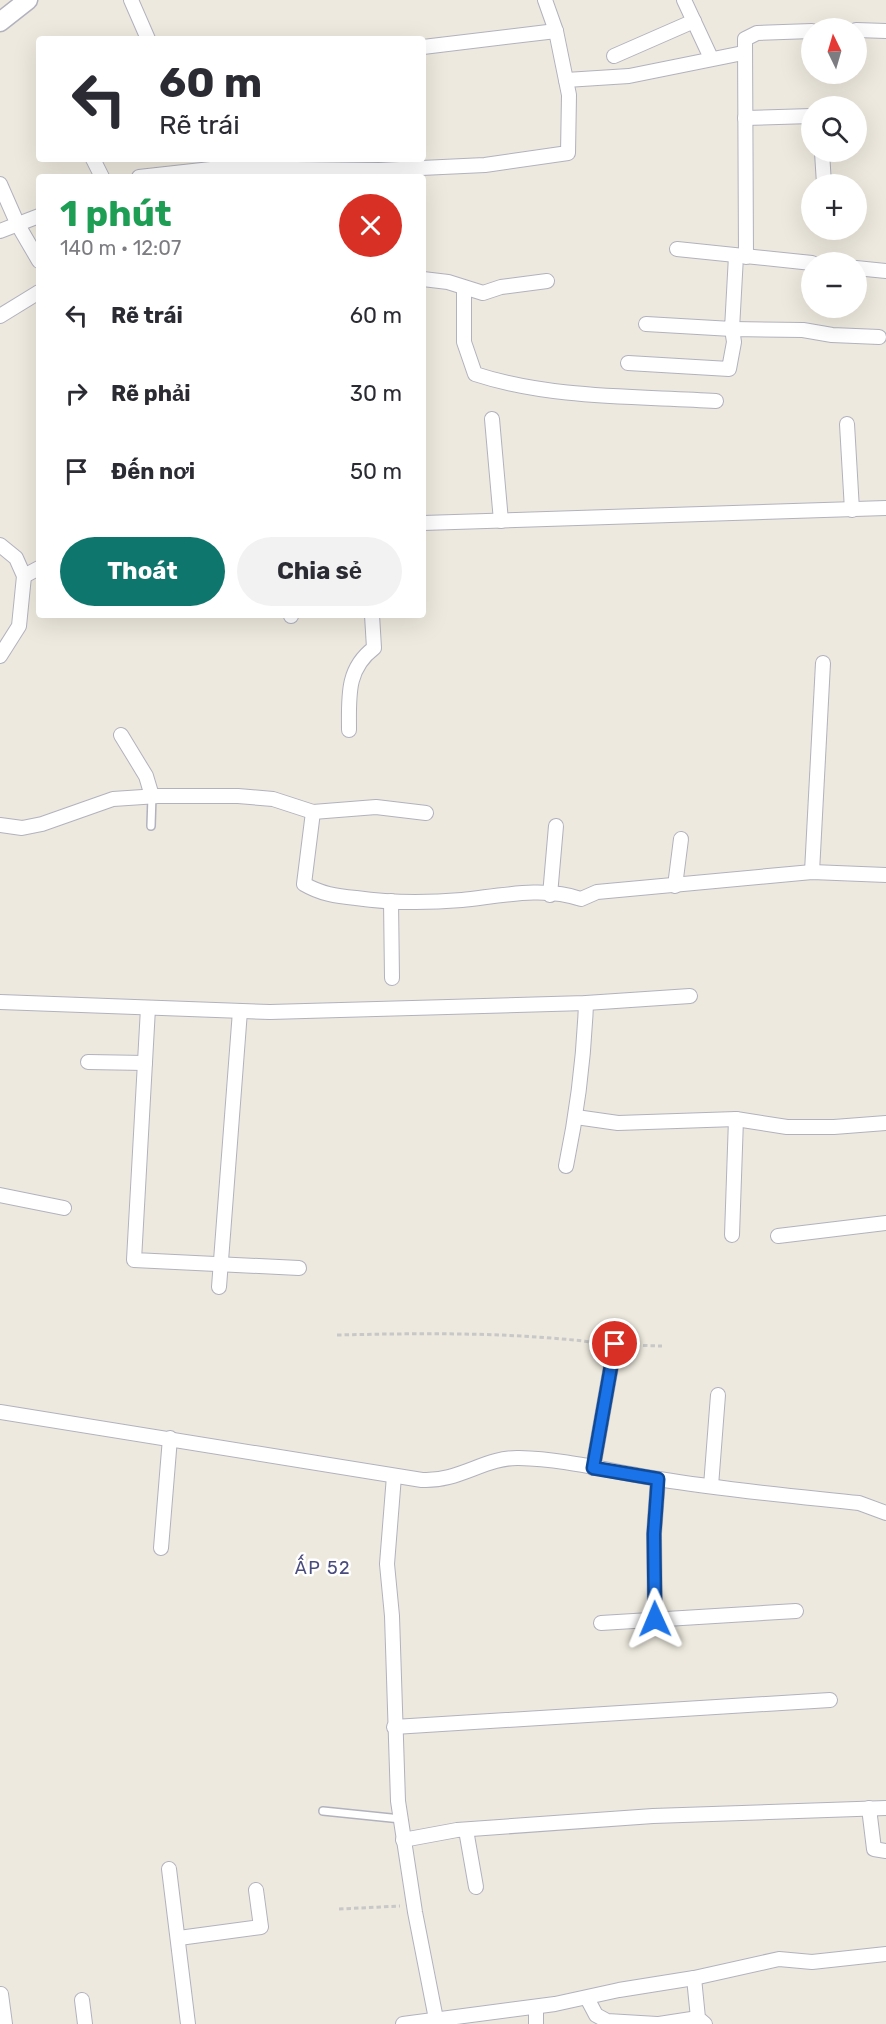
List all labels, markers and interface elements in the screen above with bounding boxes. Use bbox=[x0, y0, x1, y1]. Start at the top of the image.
north arrow bbox=[801, 18, 867, 84]
map controls bbox=[801, 18, 867, 318]
text: 60 m bbox=[159, 58, 262, 108]
icon: left bbox=[60, 60, 138, 138]
button: search bbox=[801, 96, 867, 162]
text: Rẽ trái bbox=[159, 109, 240, 141]
button: + bbox=[801, 174, 867, 240]
text: 1 phút bbox=[60, 192, 172, 235]
button: close bbox=[339, 194, 402, 257]
text: 140 m · 12:07 bbox=[60, 236, 181, 260]
button: − bbox=[801, 252, 867, 318]
icon: left bbox=[60, 299, 93, 332]
text: Rẽ trái bbox=[111, 302, 183, 329]
text: 60 m bbox=[350, 302, 402, 329]
icon: right bbox=[60, 377, 93, 410]
text: Rẽ phải bbox=[111, 380, 191, 407]
text: 30 m bbox=[350, 380, 402, 407]
icon: arrive bbox=[60, 455, 93, 488]
text: Đến nơi bbox=[111, 458, 195, 485]
text: 50 m bbox=[350, 458, 402, 485]
button: Thoát bbox=[60, 537, 225, 606]
button: Chia sẻ bbox=[237, 537, 402, 606]
pin bbox=[589, 1318, 640, 1369]
icon: arrive bbox=[598, 1327, 631, 1360]
district label: ẤP 52 bbox=[295, 1554, 351, 1579]
position arrow bbox=[623, 1587, 687, 1651]

